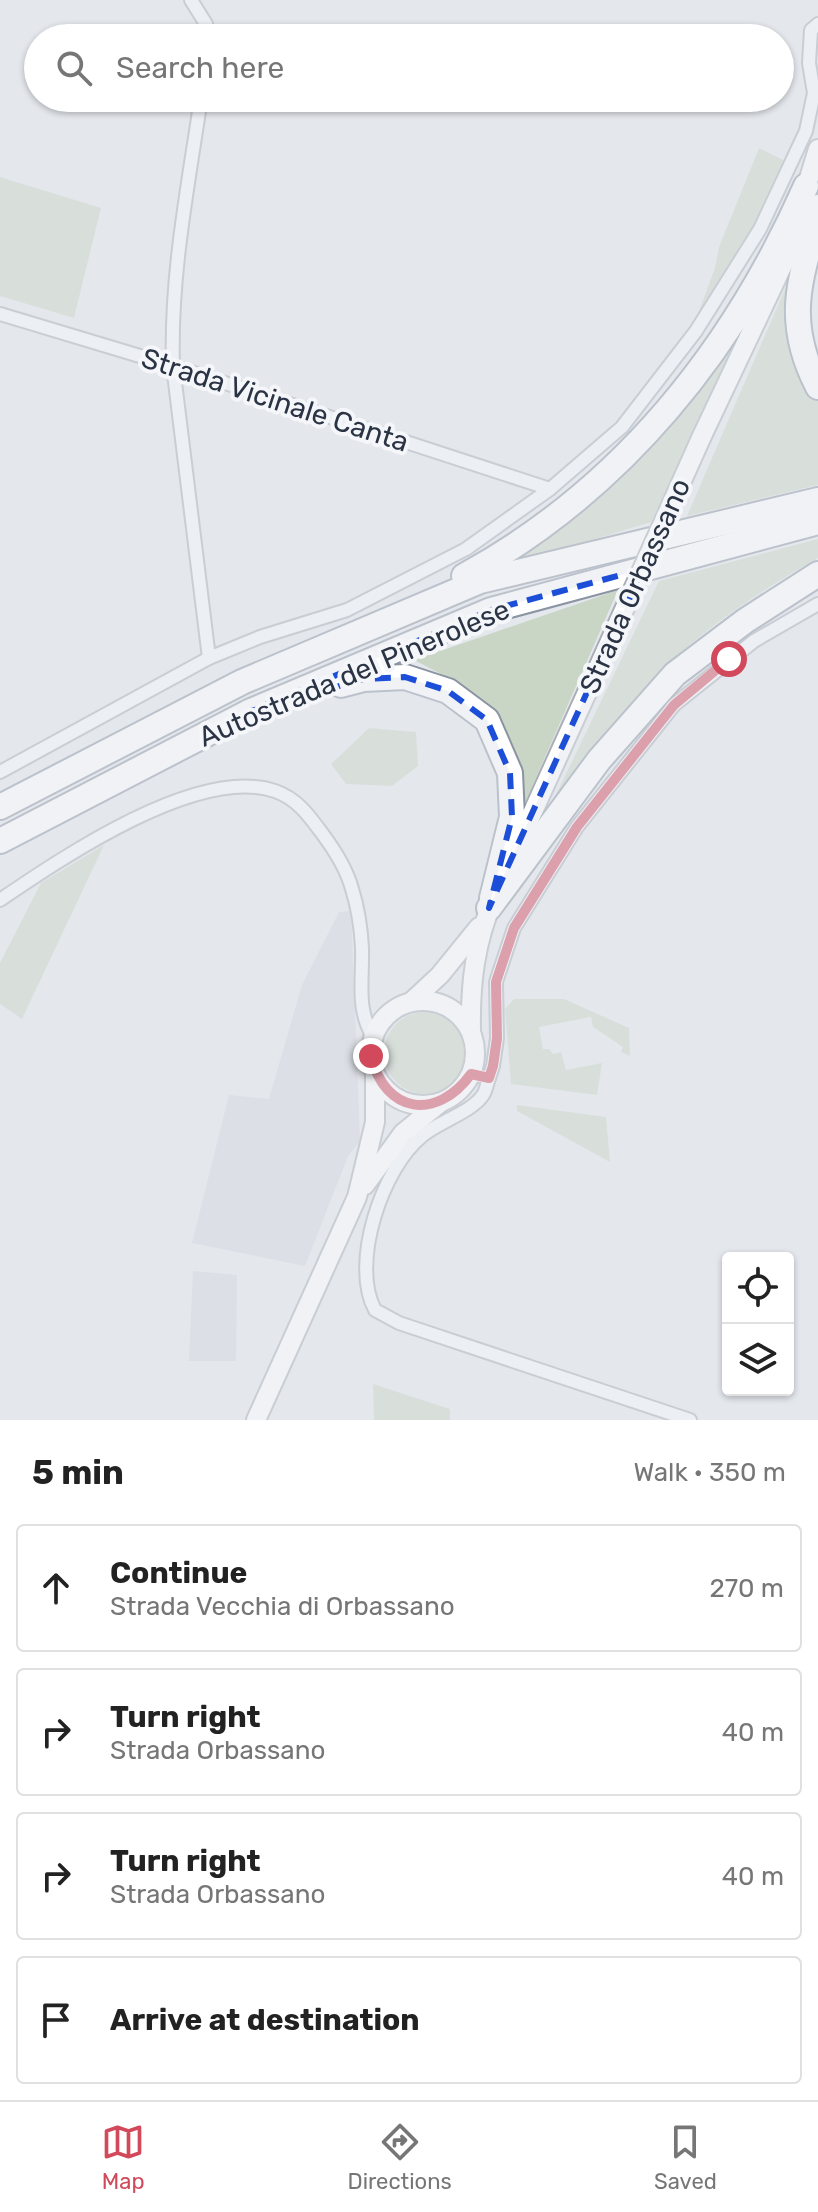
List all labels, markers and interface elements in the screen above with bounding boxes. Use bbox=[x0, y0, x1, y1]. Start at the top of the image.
search box bbox=[24, 24, 794, 112]
icon: search bbox=[52, 46, 96, 90]
text: Search here bbox=[116, 50, 284, 86]
street label: Strada Vicinale Canta bbox=[137, 341, 413, 459]
street label: Strada Orbassano bbox=[573, 473, 697, 699]
street label: Autostrada del Pinerolese bbox=[193, 592, 515, 754]
route start bbox=[711, 641, 747, 677]
route end bbox=[353, 1038, 389, 1074]
map controls bbox=[722, 1252, 794, 1396]
button: locate bbox=[722, 1252, 794, 1324]
button: layers bbox=[722, 1324, 794, 1396]
text: 5 min bbox=[32, 1452, 124, 1493]
text: Walk · 350 m bbox=[634, 1457, 786, 1488]
text: Continue bbox=[110, 1555, 247, 1591]
icon: ahead bbox=[34, 1566, 78, 1610]
text: 270 m bbox=[709, 1573, 784, 1604]
text: Strada Vecchia di Orbassano bbox=[110, 1591, 455, 1622]
text: Turn right bbox=[110, 1699, 261, 1735]
icon: right bbox=[34, 1710, 78, 1754]
text: 40 m bbox=[722, 1717, 784, 1748]
text: Strada Orbassano bbox=[110, 1735, 325, 1766]
text: Turn right bbox=[110, 1843, 261, 1879]
icon: right bbox=[34, 1854, 78, 1898]
text: 40 m bbox=[722, 1861, 784, 1892]
text: Strada Orbassano bbox=[110, 1879, 325, 1910]
icon: arrive bbox=[34, 1998, 78, 2042]
text: Arrive at destination bbox=[110, 2002, 420, 2038]
tab: Map bbox=[101, 2120, 145, 2195]
tab: Directions bbox=[347, 2120, 452, 2195]
tab: Saved bbox=[654, 2120, 717, 2195]

